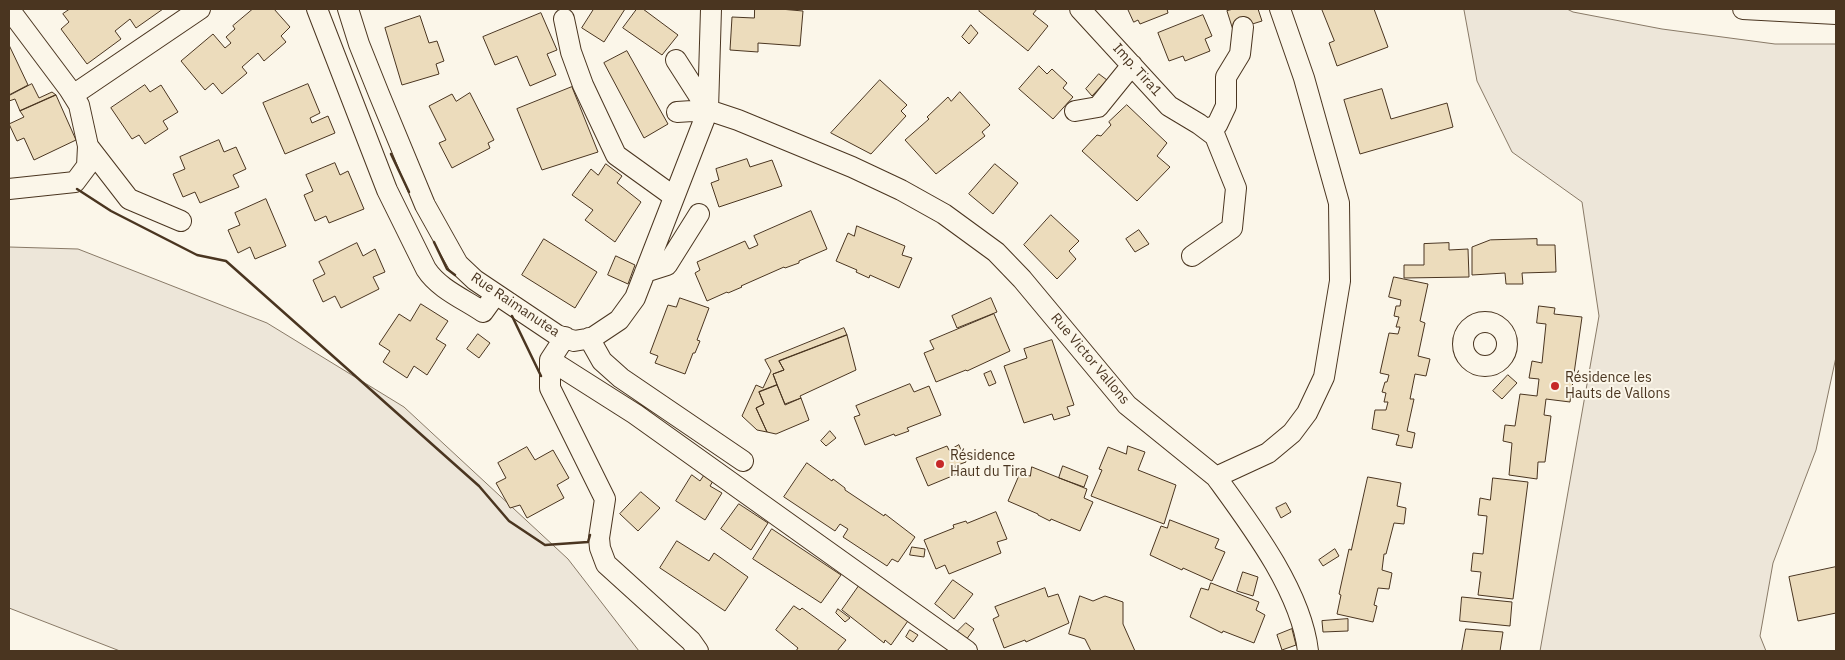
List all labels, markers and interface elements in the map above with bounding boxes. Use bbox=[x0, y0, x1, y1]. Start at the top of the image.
street label: Imp. Tira1 bbox=[1109, 40, 1165, 100]
street label: Rue Raimanutea bbox=[467, 269, 563, 341]
street label: Rue Victor Vallons bbox=[1047, 310, 1133, 408]
place label: Résidence les Hauts de Vallons bbox=[1565, 370, 1670, 402]
marker: Résidence les Hauts de Vallons bbox=[1549, 380, 1561, 392]
place label: Résidence Haut du Tira bbox=[950, 448, 1027, 481]
marker: Résidence Haut du Tira bbox=[934, 458, 946, 470]

